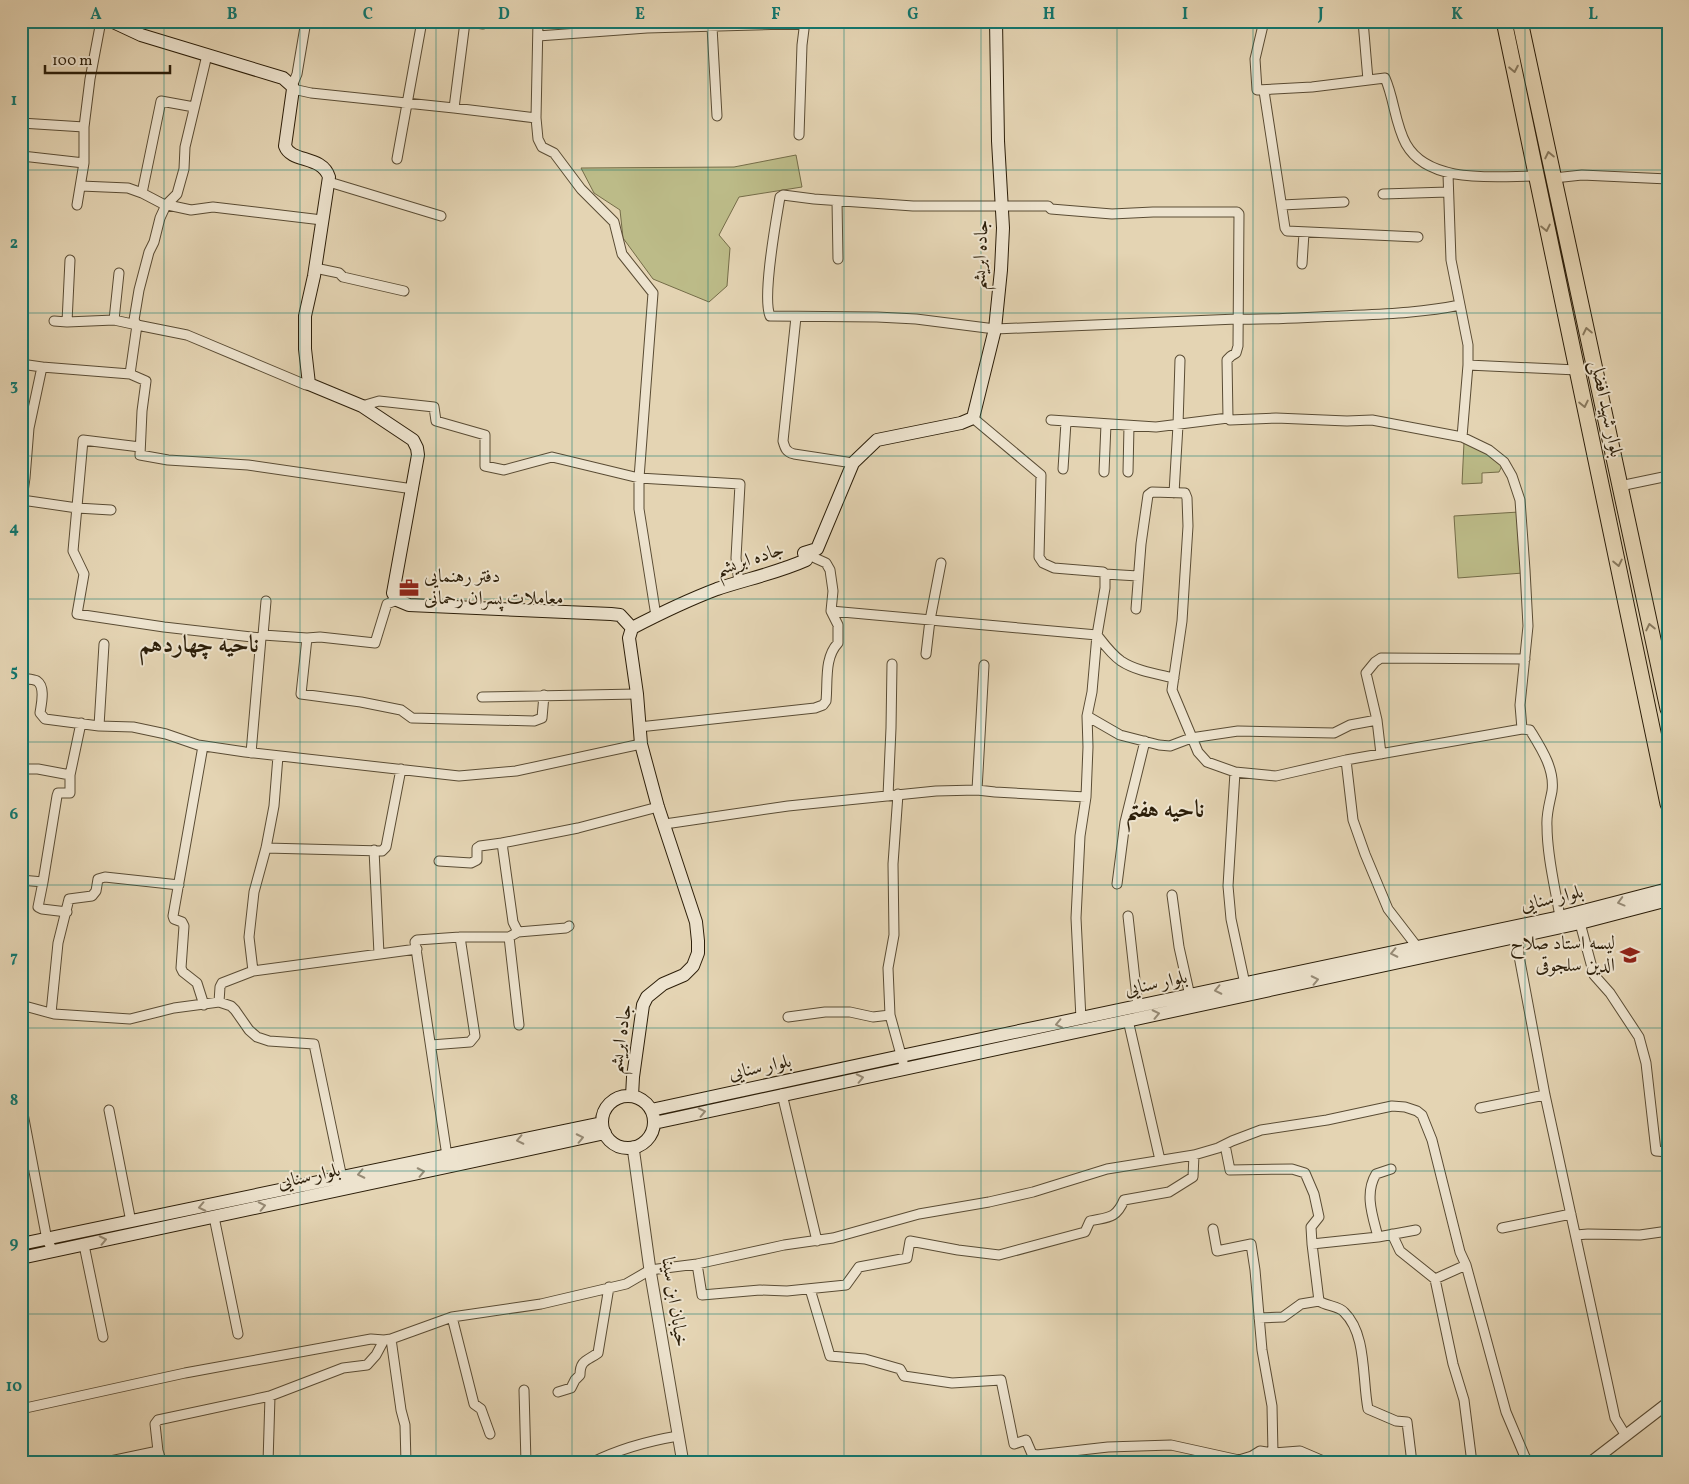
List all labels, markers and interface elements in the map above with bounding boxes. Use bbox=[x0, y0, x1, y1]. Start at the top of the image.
text: A bbox=[90, 4, 102, 26]
text: B bbox=[227, 4, 238, 26]
text: C bbox=[363, 4, 373, 26]
text: D bbox=[498, 4, 510, 26]
text: E bbox=[635, 4, 645, 26]
text: F bbox=[771, 4, 781, 26]
text: G bbox=[907, 4, 919, 26]
text: H bbox=[1043, 4, 1055, 26]
text: I bbox=[1182, 4, 1188, 26]
text: J bbox=[1317, 4, 1324, 26]
text: K bbox=[1451, 4, 1463, 26]
text: L bbox=[1588, 4, 1598, 26]
scale bar bbox=[45, 42, 170, 74]
text: 100 m bbox=[52, 51, 92, 72]
one-way arrow bbox=[1508, 65, 1518, 73]
text: 1 bbox=[11, 90, 17, 112]
one-way arrow bbox=[1544, 151, 1555, 160]
street label: جاده ابریشم bbox=[966, 219, 1001, 291]
one-way arrow bbox=[1541, 224, 1551, 233]
text: 2 bbox=[10, 233, 18, 255]
one-way arrow bbox=[1582, 327, 1592, 336]
street label: بلوار شهید افضلی bbox=[1583, 358, 1629, 460]
text: 3 bbox=[10, 375, 18, 397]
one-way arrow bbox=[1578, 400, 1589, 409]
text: 4 bbox=[9, 518, 19, 540]
street label: جاده ابریشم bbox=[713, 537, 789, 588]
one-way arrow bbox=[1612, 559, 1622, 568]
place label: دفتر رهنمایی معاملات پسران رحمانی bbox=[424, 564, 563, 612]
office icon: دفتر رهنمایی معاملات پسران رحمانی bbox=[398, 577, 420, 599]
one-way arrow bbox=[1645, 623, 1656, 631]
district label: ناحیه چهاردهم bbox=[139, 629, 259, 666]
text: 5 bbox=[10, 661, 18, 683]
district label: ناحیه هفتم bbox=[1126, 794, 1204, 833]
text: 6 bbox=[10, 804, 19, 826]
street label: بلوار سنایی bbox=[1518, 879, 1586, 919]
one-way arrow bbox=[1617, 896, 1625, 906]
place label: لیسه استاد صلاح الدین سلجوقی bbox=[1510, 931, 1615, 979]
school or university icon: لیسه استاد صلاح الدین سلجوقی bbox=[1619, 944, 1641, 966]
text: 7 bbox=[10, 947, 18, 969]
one-way arrow bbox=[1389, 947, 1398, 958]
street label: بلوار سنایی bbox=[1122, 965, 1190, 1003]
one-way arrow bbox=[1311, 976, 1320, 986]
one-way arrow bbox=[1213, 984, 1222, 995]
street label: جاده ابریشم bbox=[603, 1002, 644, 1077]
one-way arrow bbox=[1152, 1009, 1161, 1020]
one-way arrow bbox=[1054, 1018, 1063, 1029]
street label: بلوار سنایی bbox=[726, 1049, 794, 1087]
one-way arrow bbox=[856, 1073, 865, 1083]
text: 8 bbox=[10, 1090, 18, 1112]
one-way arrow bbox=[697, 1107, 706, 1118]
one-way arrow bbox=[575, 1133, 584, 1144]
one-way arrow bbox=[516, 1135, 525, 1145]
street label: بلوار سنایی bbox=[275, 1158, 343, 1196]
one-way arrow bbox=[416, 1167, 425, 1178]
one-way arrow bbox=[357, 1168, 366, 1178]
one-way arrow bbox=[198, 1201, 207, 1212]
one-way arrow bbox=[258, 1201, 266, 1212]
text: 9 bbox=[10, 1233, 19, 1255]
one-way arrow bbox=[99, 1236, 108, 1246]
street label: خیابان ابن سینا bbox=[654, 1255, 694, 1349]
text: 10 bbox=[6, 1376, 22, 1398]

